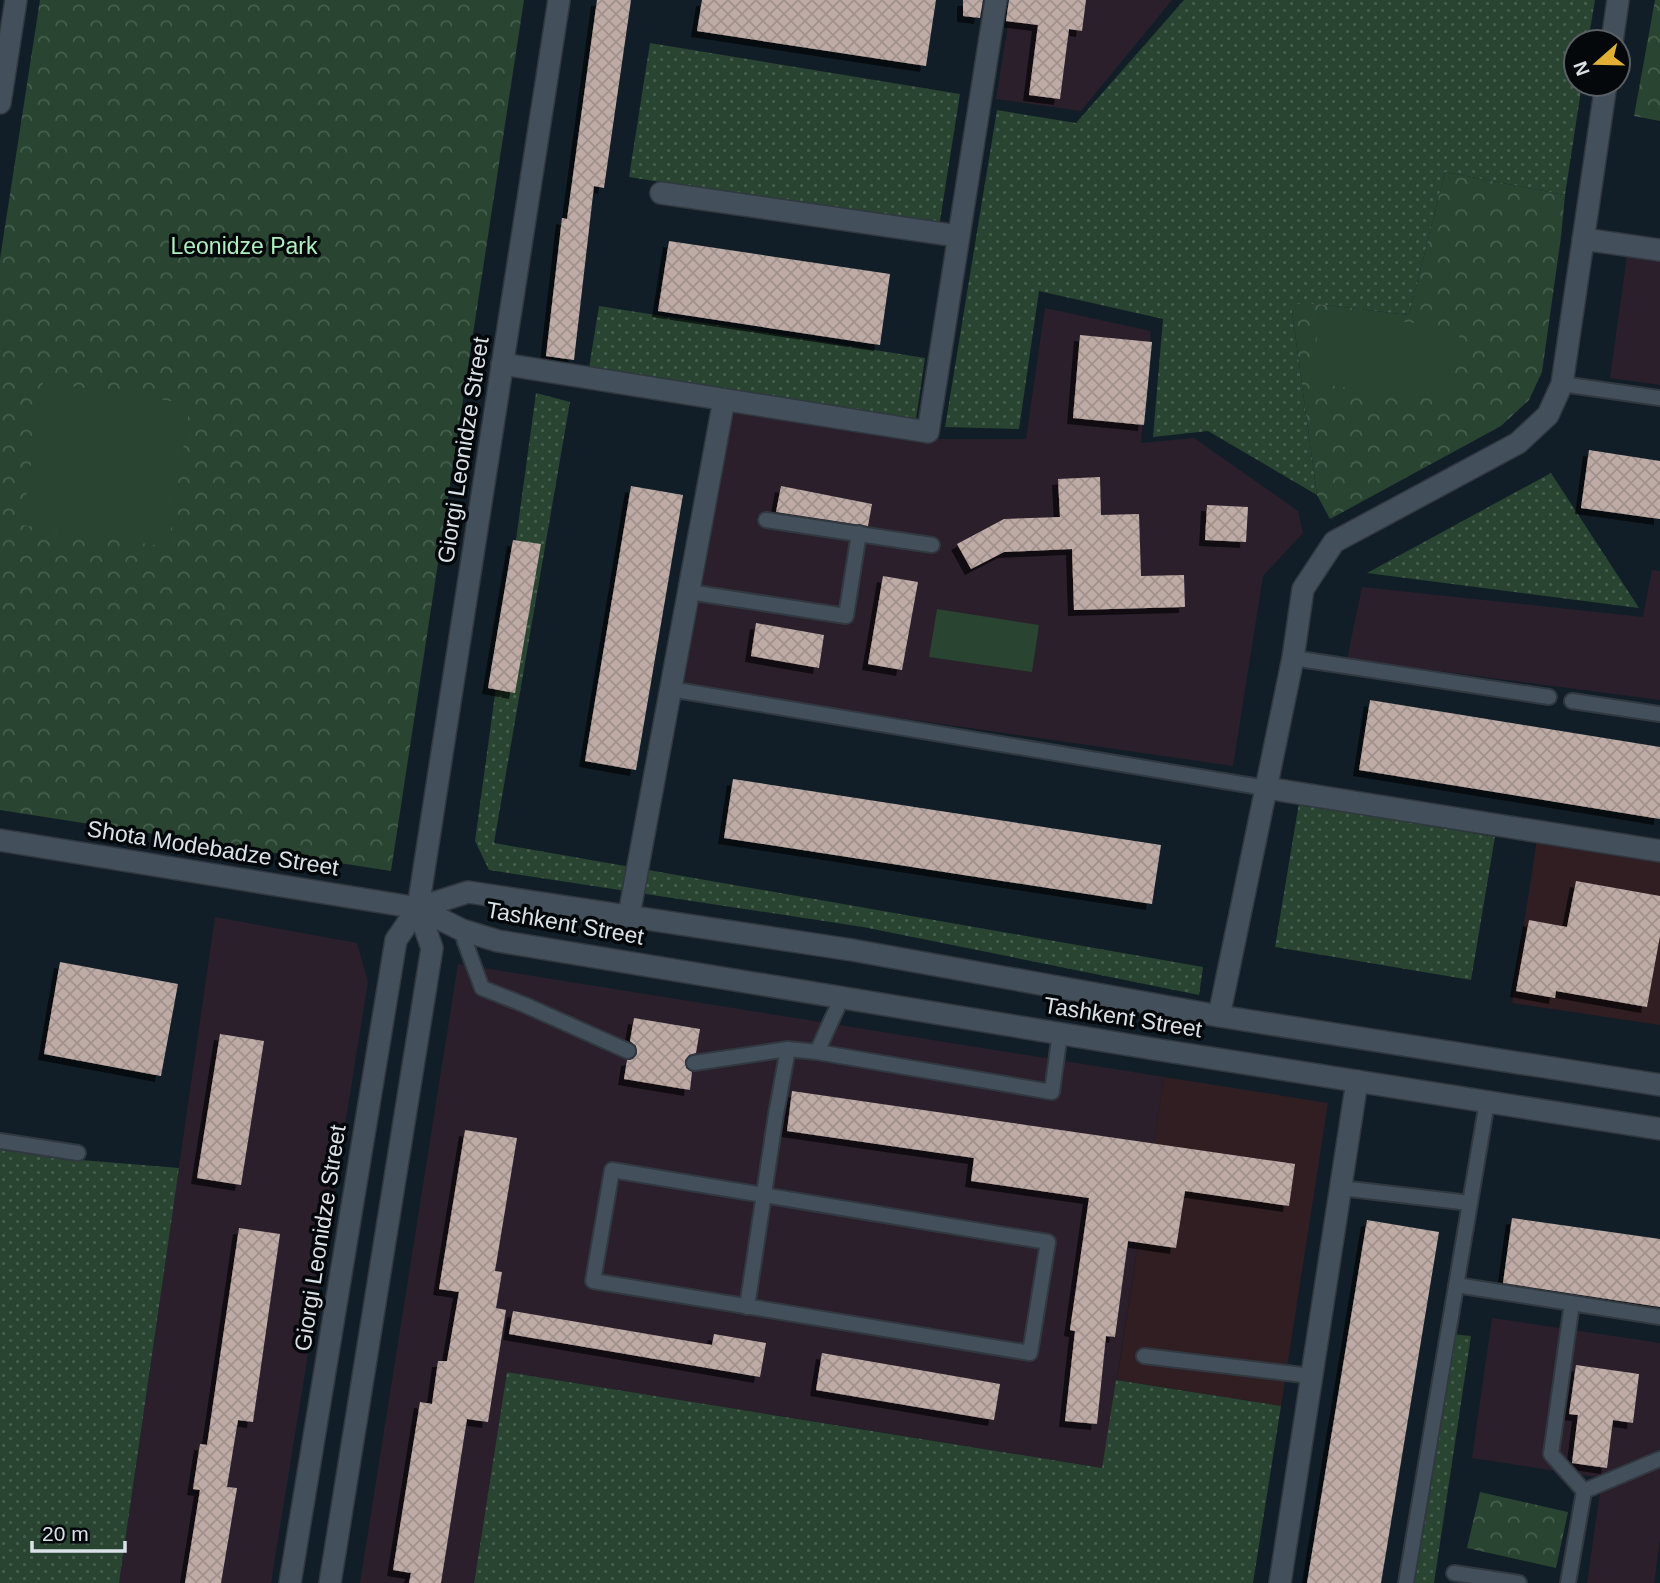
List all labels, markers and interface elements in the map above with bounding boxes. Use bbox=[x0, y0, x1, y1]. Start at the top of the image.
north arrow bbox=[1562, 28, 1632, 98]
text: N bbox=[1569, 59, 1594, 79]
park label: Leonidze Park bbox=[170, 233, 318, 259]
street label: Giorgi Leonidze Street bbox=[432, 334, 494, 565]
street label: Shota Modebadze Street bbox=[85, 815, 341, 881]
street label: Tashkent Street bbox=[484, 896, 647, 950]
street label: Tashkent Street bbox=[1042, 992, 1205, 1042]
street label: Giorgi Leonidze Street bbox=[289, 1122, 351, 1353]
scale bar bbox=[32, 1510, 124, 1554]
text: 20 m bbox=[42, 1522, 89, 1545]

